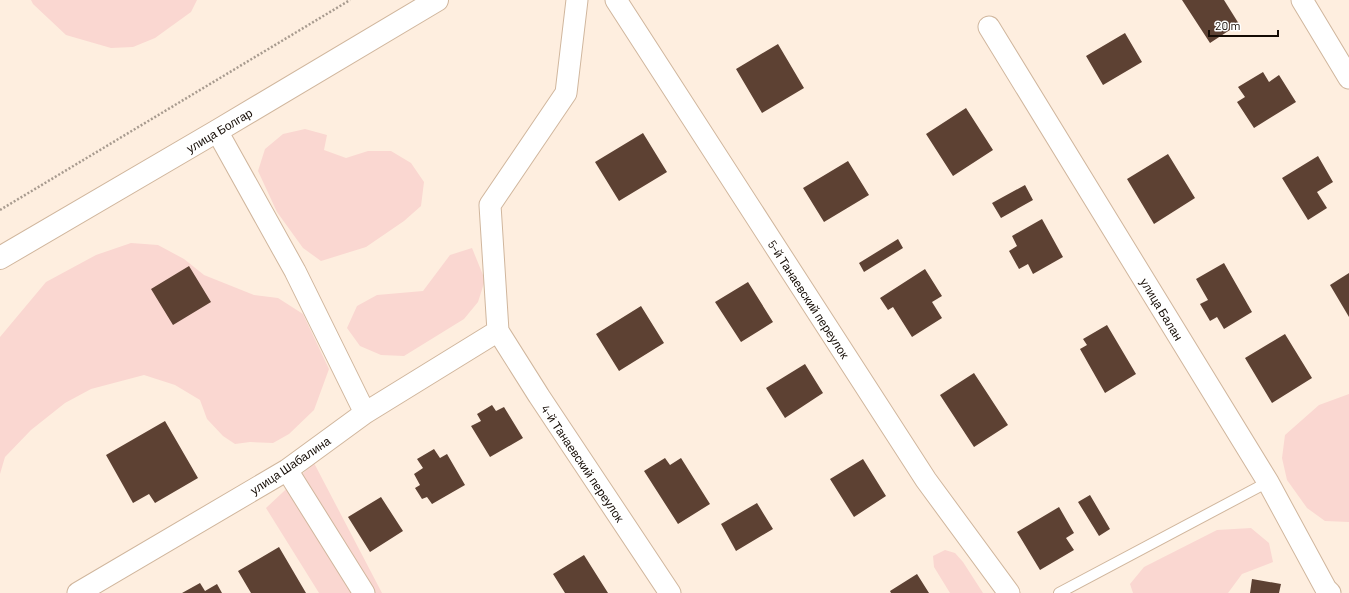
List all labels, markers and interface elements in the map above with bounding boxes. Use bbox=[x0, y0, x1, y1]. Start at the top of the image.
scale bar bbox=[1209, 12, 1278, 38]
text: 20 m bbox=[1215, 18, 1241, 32]
street label: улица Болгар bbox=[184, 105, 255, 156]
street label: 5-й Танаевский переулок bbox=[765, 237, 853, 362]
street label: улица Балан bbox=[1137, 275, 1186, 343]
street label: 4-й Танаевский переулок bbox=[538, 402, 628, 525]
street label: улица Шабалина bbox=[247, 433, 333, 498]

